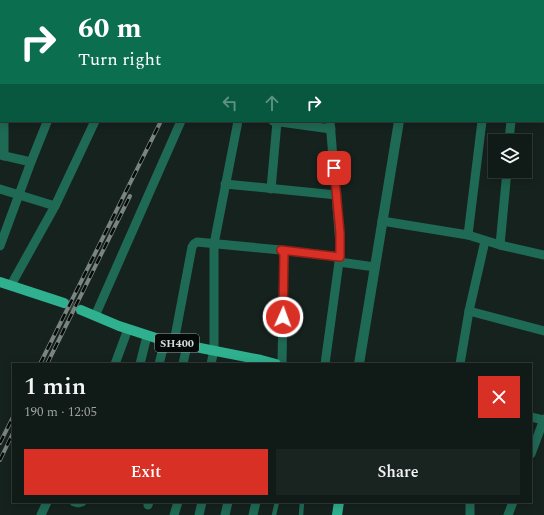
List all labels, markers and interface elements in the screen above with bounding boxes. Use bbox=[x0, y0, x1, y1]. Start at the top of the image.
text: 60 m bbox=[78, 7, 142, 50]
icon: right bbox=[12, 16, 64, 68]
text: Turn right bbox=[78, 46, 161, 73]
icon: left bbox=[219, 92, 241, 114]
icon: ahead bbox=[261, 92, 283, 114]
icon: right bbox=[303, 92, 325, 114]
map controls bbox=[488, 134, 532, 178]
button: layers bbox=[488, 134, 532, 178]
pin bbox=[317, 151, 351, 185]
icon: arrive bbox=[323, 157, 345, 179]
position arrow bbox=[262, 296, 304, 338]
road number: SH400 bbox=[155, 334, 199, 352]
text: 1 min bbox=[24, 369, 86, 405]
button: close bbox=[478, 376, 520, 418]
text: 190 m · 12:05 bbox=[24, 402, 97, 422]
button: Exit bbox=[24, 449, 268, 495]
button: Share bbox=[276, 449, 520, 495]

